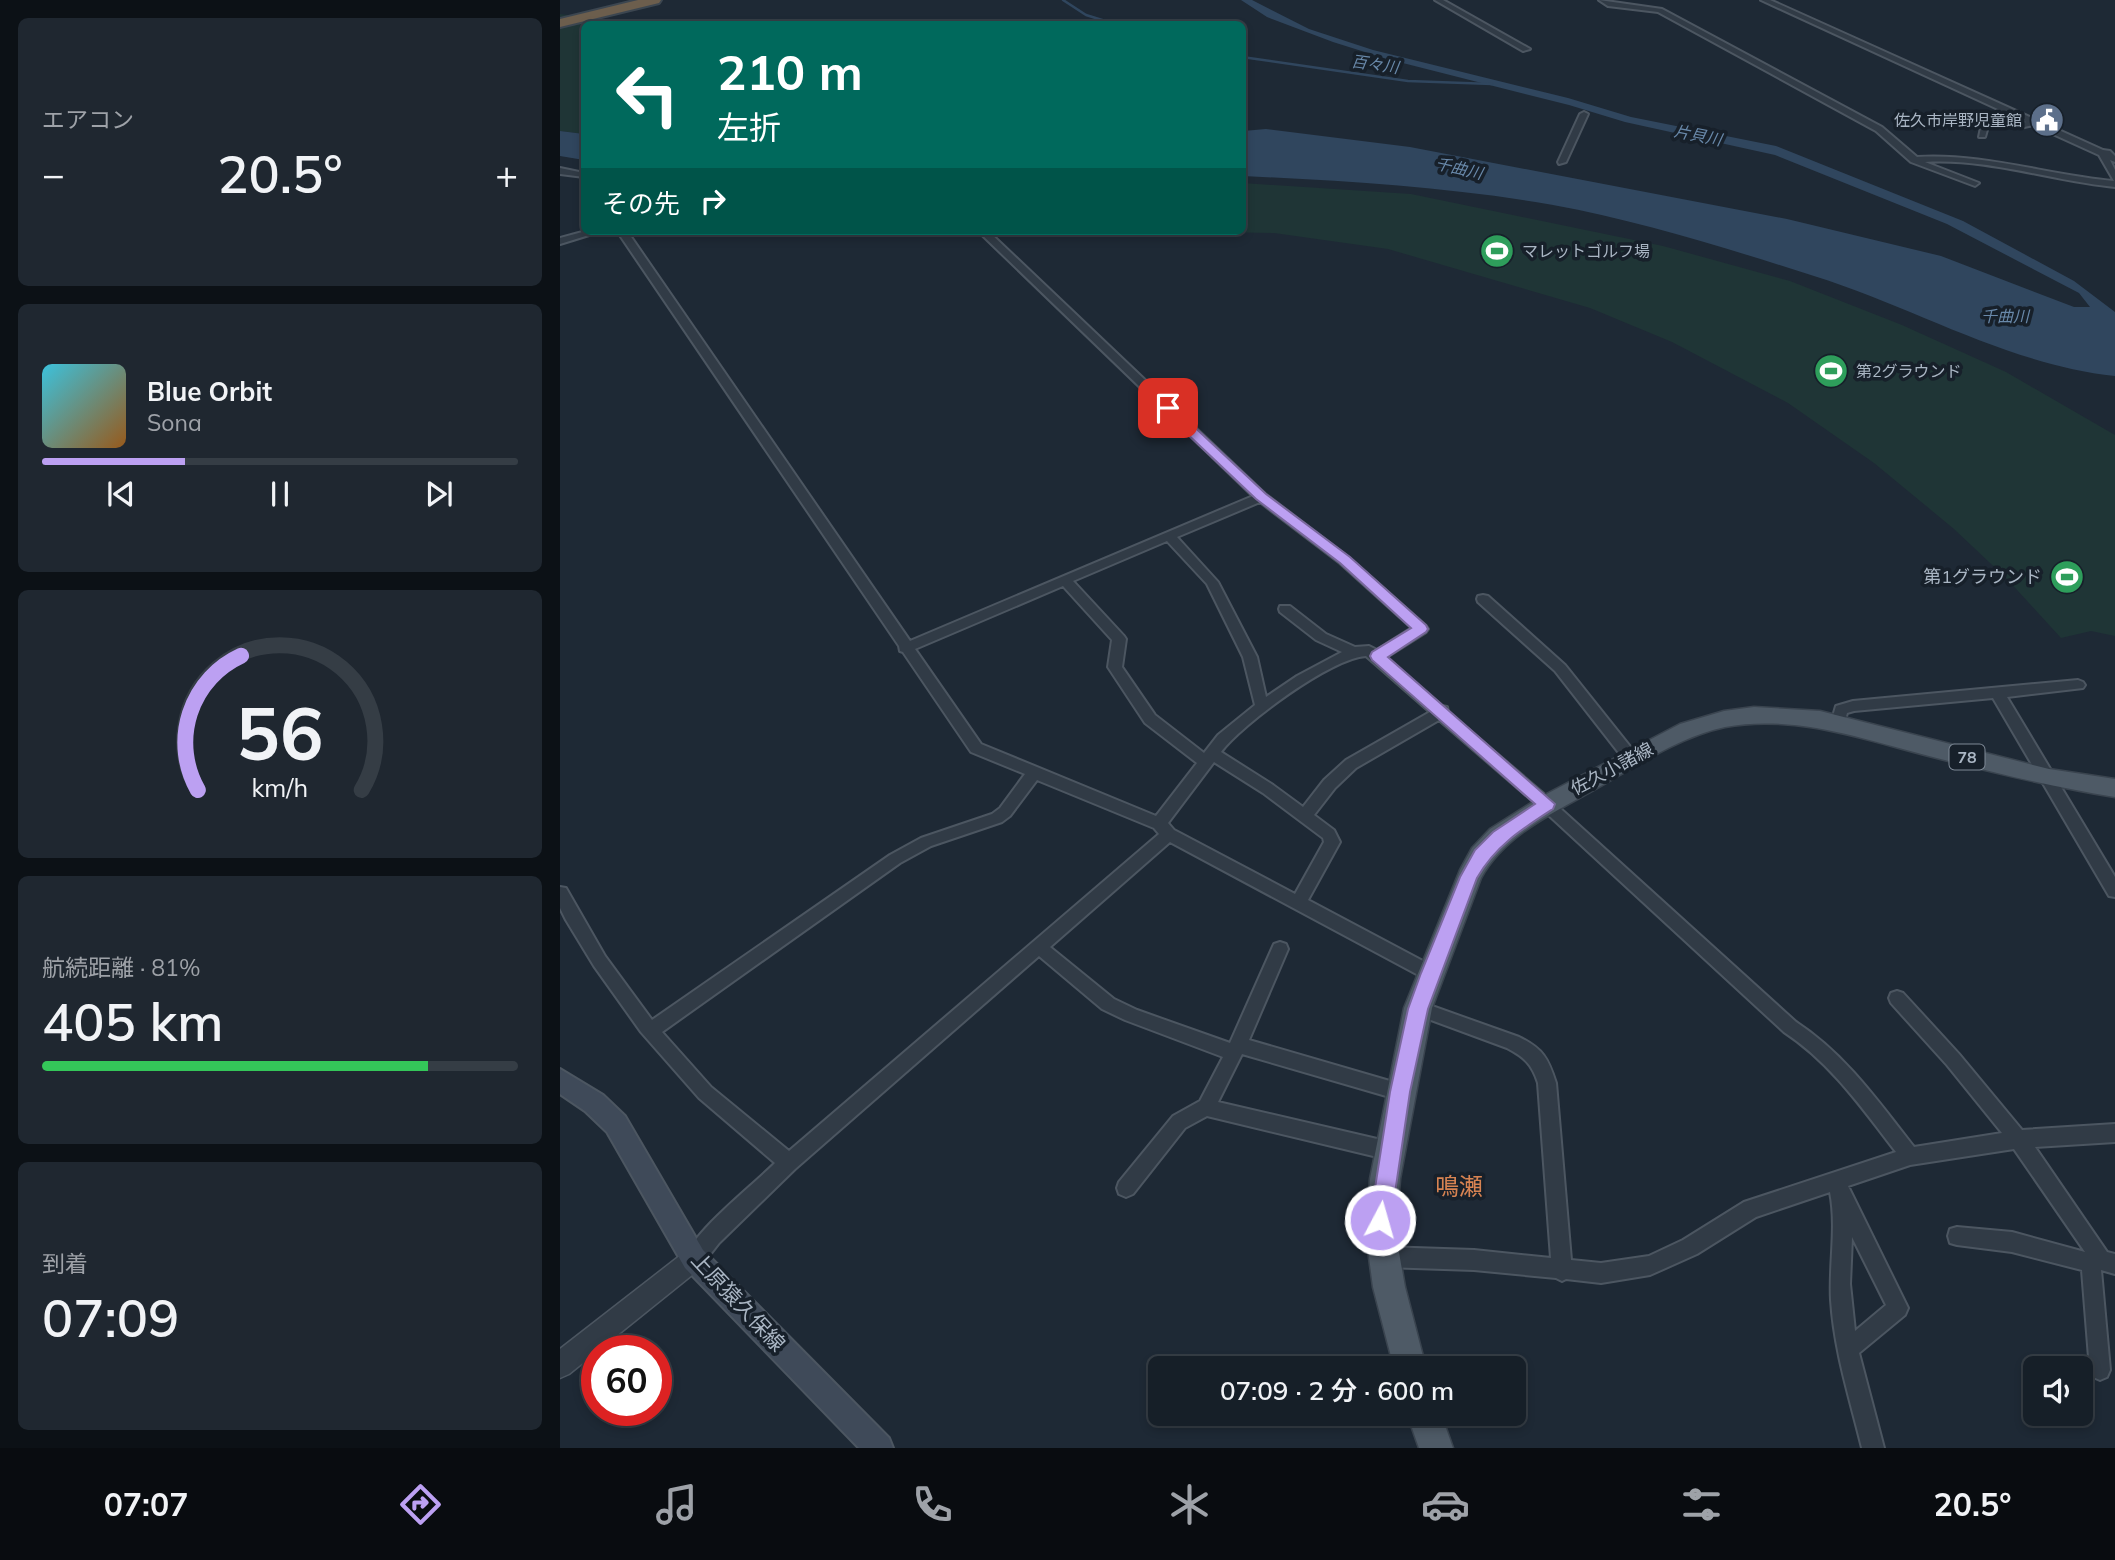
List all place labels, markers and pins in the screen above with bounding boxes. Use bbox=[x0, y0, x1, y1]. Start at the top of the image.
public building icon: 佐久市岸野児童館 bbox=[2028, 101, 2066, 139]
place label: 佐久市岸野児童館 bbox=[1894, 110, 2022, 130]
sports icon: マレットゴルフ場 bbox=[1478, 232, 1516, 270]
place label: マレットゴルフ場 bbox=[1522, 241, 1650, 261]
sports icon: 第2グラウンド bbox=[1812, 352, 1850, 390]
place label: 第2グラウンド bbox=[1856, 361, 1962, 381]
pin bbox=[1138, 378, 1198, 438]
sports icon: 第1グラウンド bbox=[2048, 558, 2086, 596]
place label: 第1グラウンド bbox=[1923, 565, 2042, 588]

